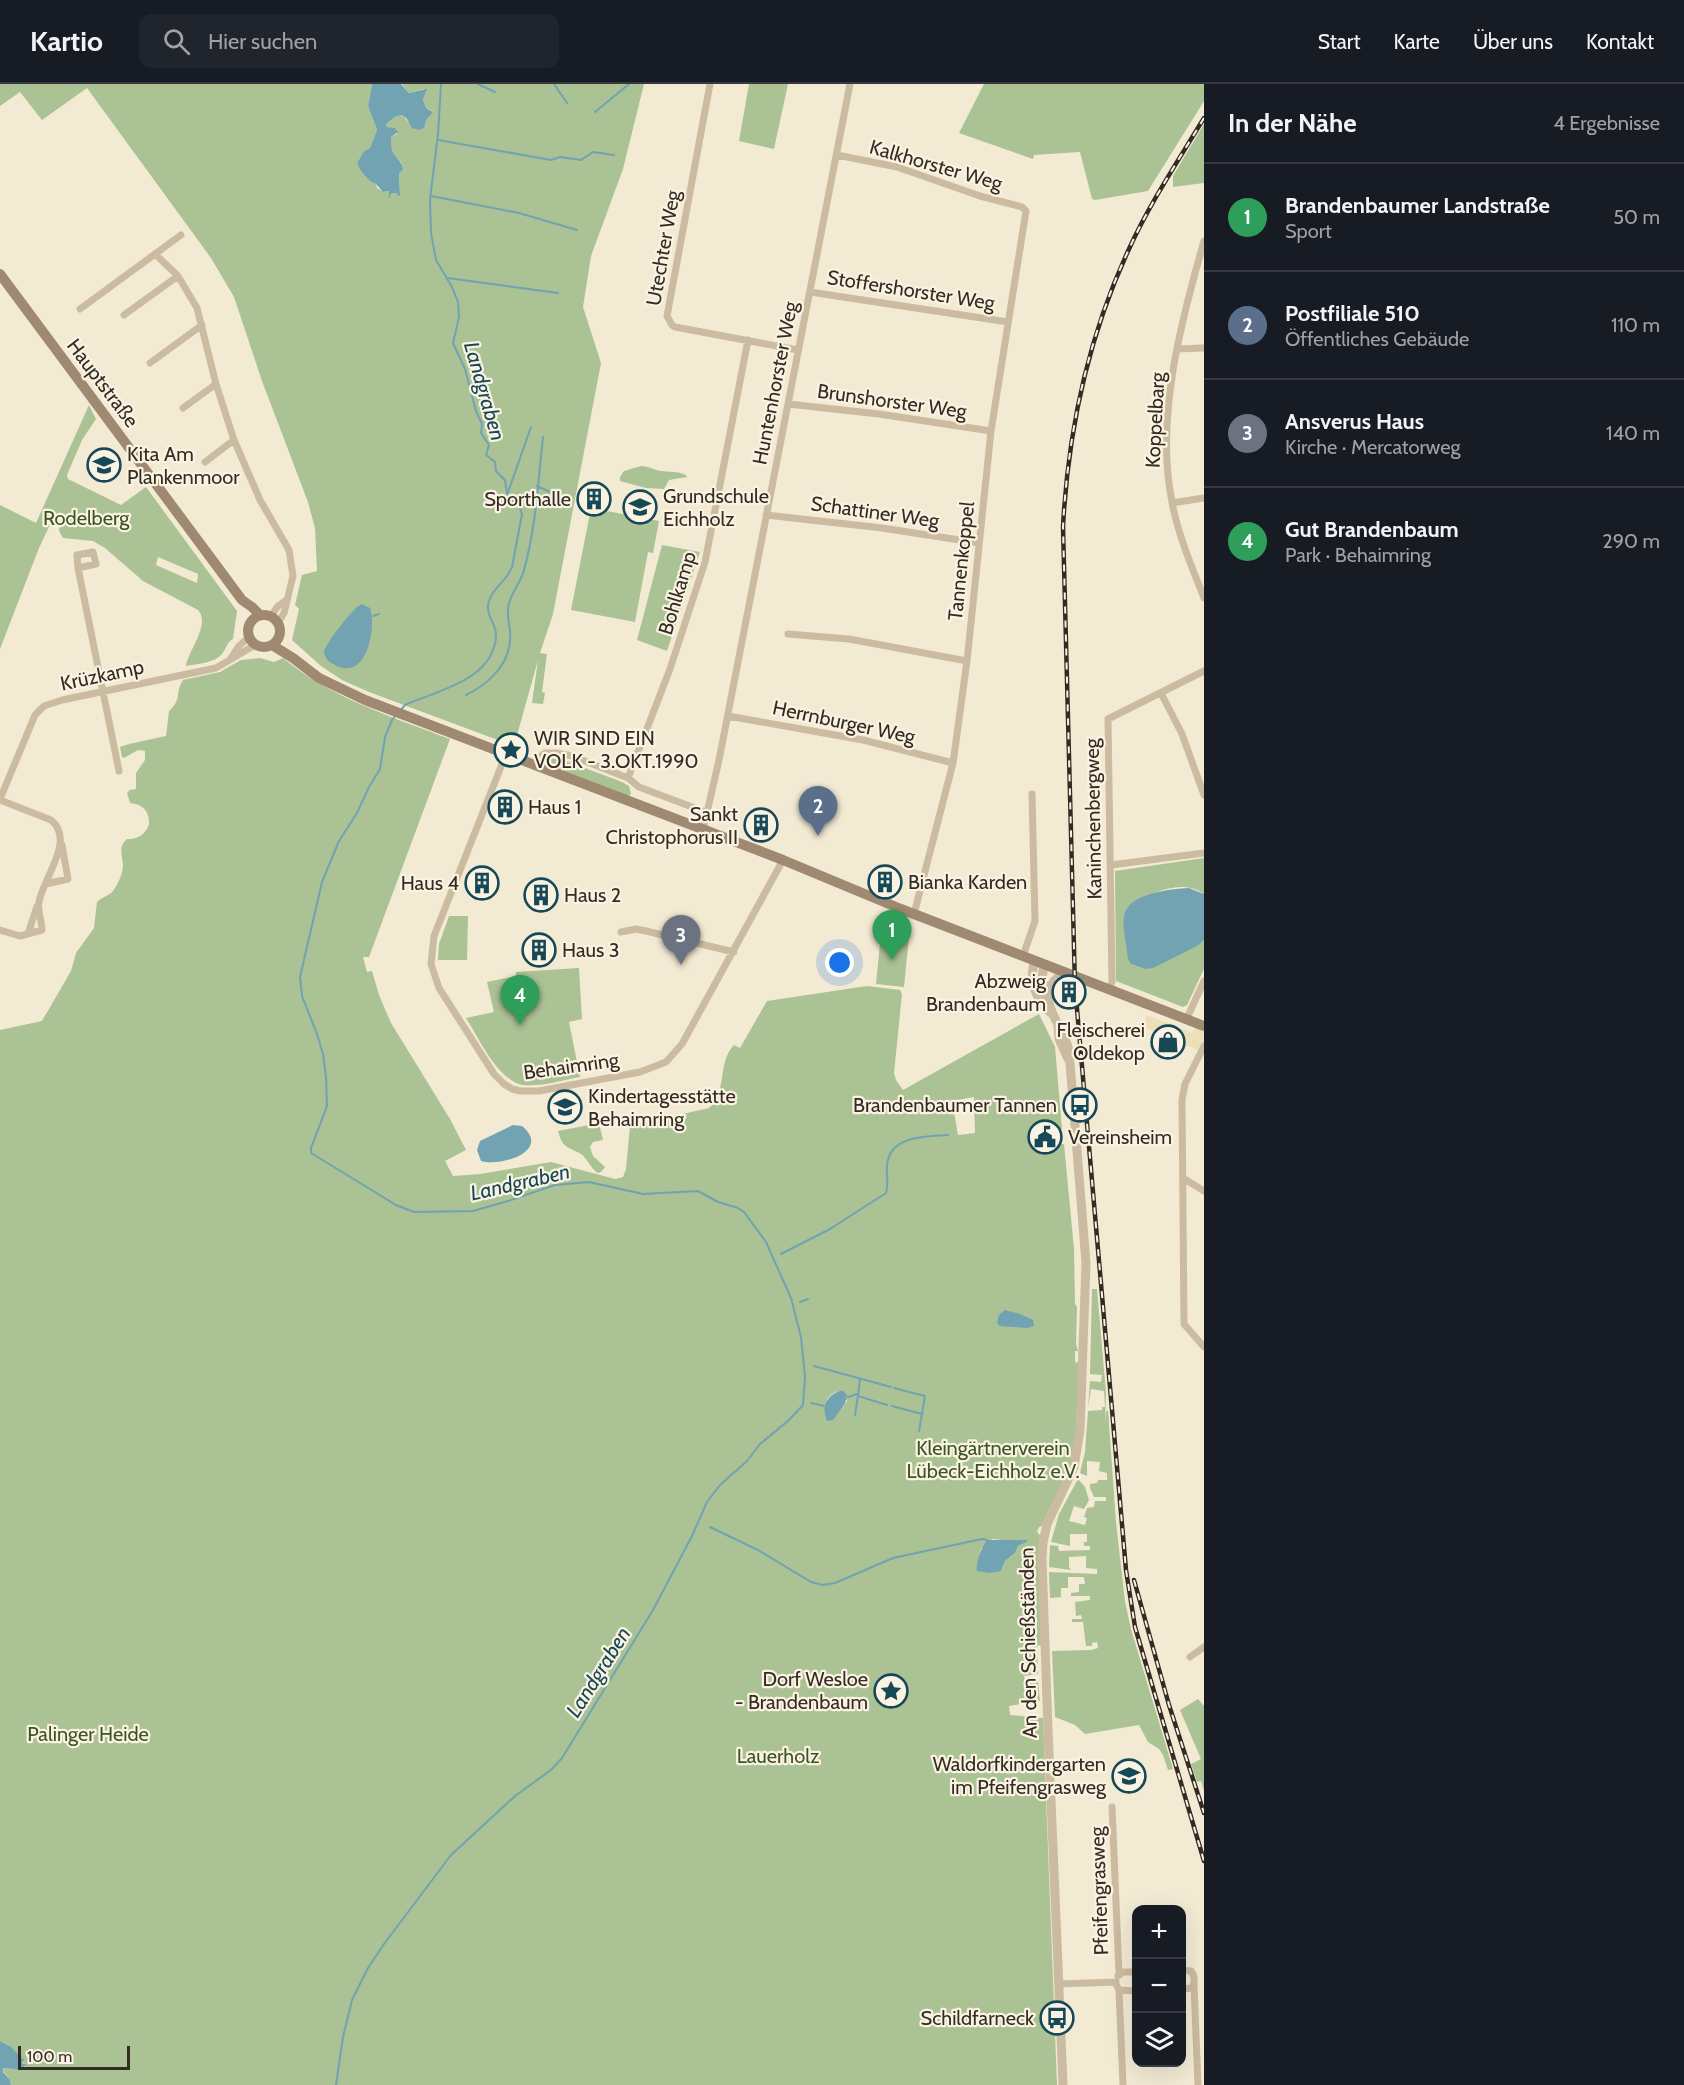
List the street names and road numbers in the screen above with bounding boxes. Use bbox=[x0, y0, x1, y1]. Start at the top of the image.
street label: Kalkhorster Weg bbox=[867, 135, 1006, 196]
street label: Utechter Weg bbox=[641, 187, 685, 308]
street label: Stoffershorster Weg bbox=[826, 265, 998, 315]
street label: Huntenhorster Weg bbox=[747, 298, 803, 467]
street label: Hauptstraße bbox=[62, 334, 144, 432]
street label: Koppelbarg bbox=[1141, 371, 1170, 468]
street label: Brunshorster Weg bbox=[816, 379, 969, 424]
street label: Schattiner Weg bbox=[809, 491, 942, 533]
street label: Tannenkoppel bbox=[943, 500, 979, 622]
street label: Bohlkamp bbox=[653, 549, 701, 637]
street label: Krüzkamp bbox=[58, 654, 146, 696]
street label: Herrnburger Weg bbox=[771, 695, 918, 749]
street label: Kaninchenbergweg bbox=[1080, 737, 1106, 900]
street label: Behaimring bbox=[522, 1047, 621, 1085]
street label: An den Schießständen bbox=[1014, 1547, 1042, 1739]
street label: Pfeifengrasweg bbox=[1085, 1825, 1113, 1956]

